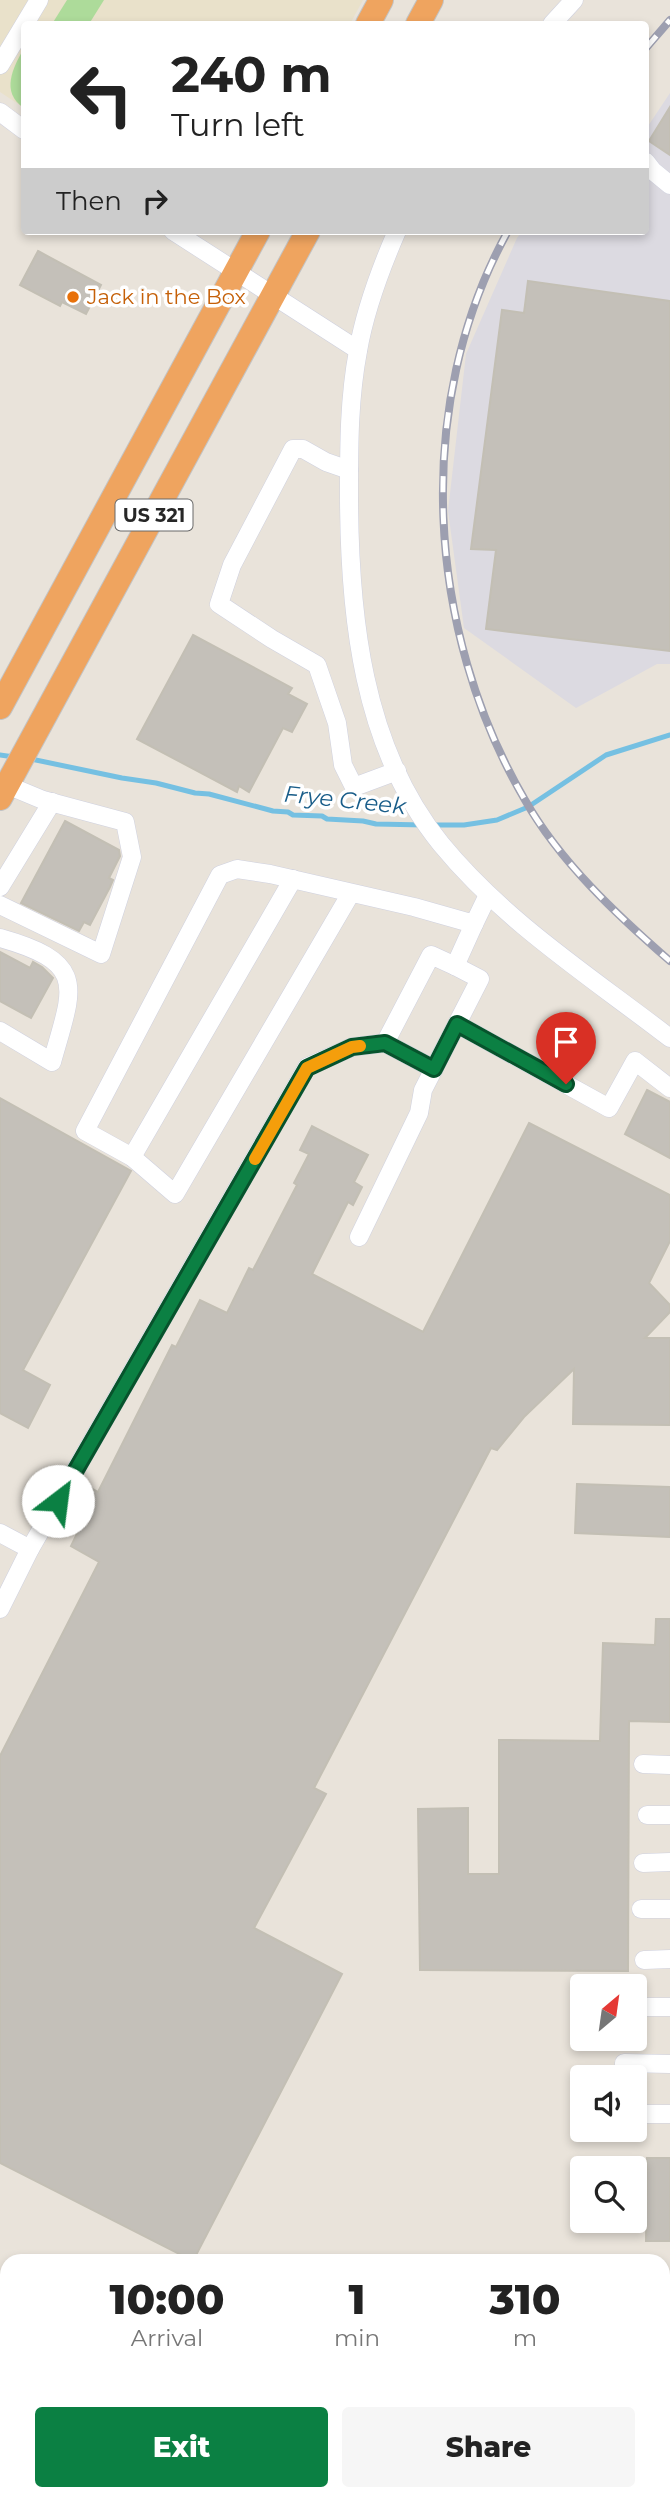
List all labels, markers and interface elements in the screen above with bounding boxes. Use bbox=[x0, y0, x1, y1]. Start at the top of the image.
text: 240 m bbox=[171, 45, 332, 104]
icon: left bbox=[56, 49, 147, 140]
text: Turn left bbox=[171, 105, 305, 144]
icon: right bbox=[136, 182, 174, 220]
text: Then bbox=[56, 185, 122, 217]
place label: Jack in the Box bbox=[86, 284, 246, 309]
marker: Jack in the Box bbox=[65, 289, 81, 305]
road number: US 321 bbox=[116, 500, 192, 530]
water label: Frye Creek bbox=[283, 780, 409, 820]
pin bbox=[536, 1012, 596, 1084]
icon: arrive bbox=[547, 1023, 585, 1061]
position arrow bbox=[21, 1464, 95, 1538]
north arrow bbox=[570, 1974, 648, 2051]
map controls bbox=[570, 1974, 647, 2233]
button: sound bbox=[570, 2065, 647, 2142]
button: search bbox=[570, 2156, 647, 2233]
text: 10:00 bbox=[109, 2273, 225, 2325]
text: 1 bbox=[349, 2273, 366, 2325]
text: 310 bbox=[489, 2273, 561, 2325]
text: Arrival bbox=[131, 2324, 203, 2352]
text: min bbox=[334, 2324, 380, 2352]
text: m bbox=[513, 2324, 537, 2352]
button: Exit bbox=[35, 2407, 328, 2487]
button: Share bbox=[342, 2407, 635, 2487]

